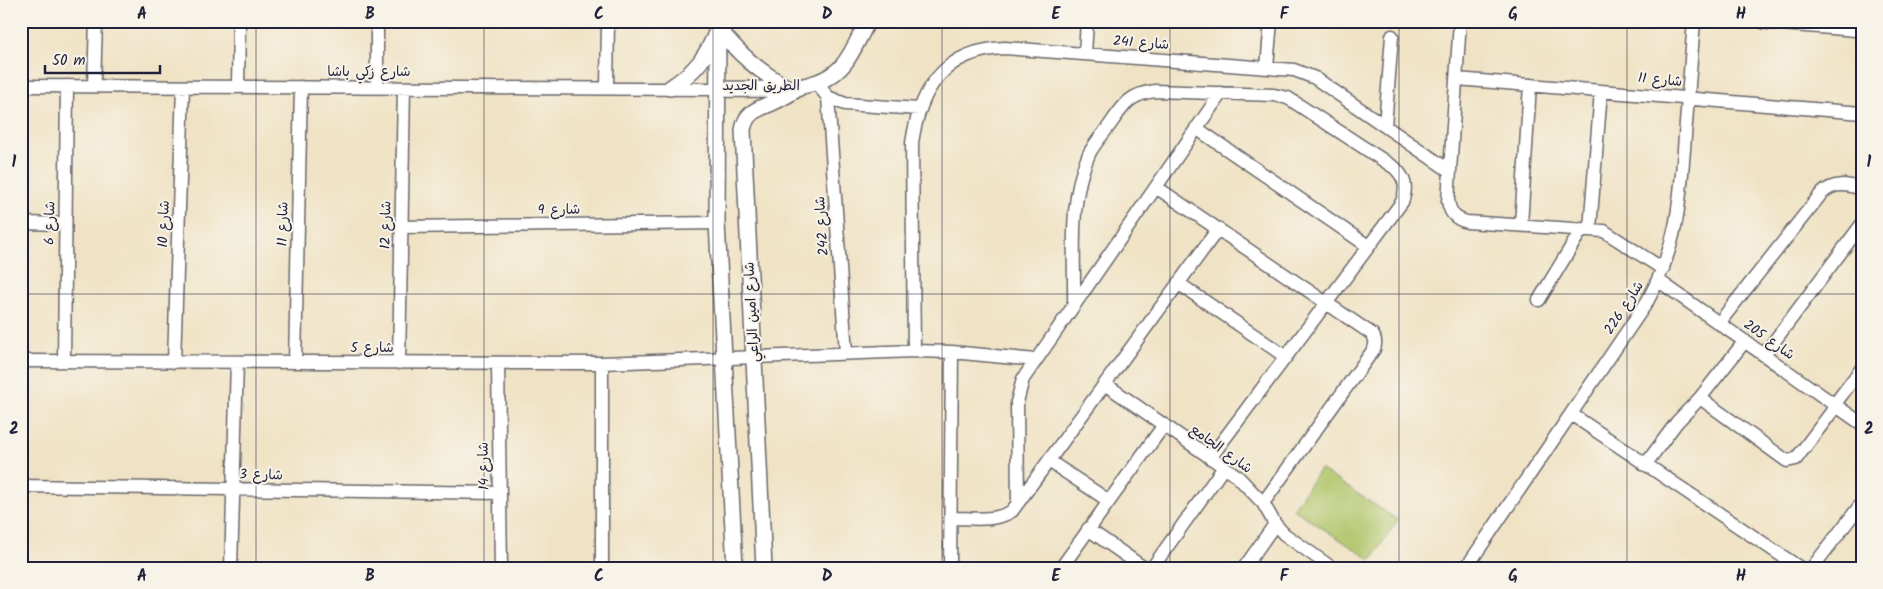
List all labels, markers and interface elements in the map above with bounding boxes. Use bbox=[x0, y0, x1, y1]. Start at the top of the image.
text: A bbox=[137, 2, 147, 27]
text: B bbox=[365, 2, 375, 27]
text: C bbox=[594, 2, 604, 27]
text: D bbox=[822, 2, 833, 27]
text: E bbox=[1052, 2, 1062, 27]
text: F bbox=[1280, 2, 1290, 27]
text: G bbox=[1508, 2, 1518, 27]
text: H bbox=[1736, 2, 1746, 27]
street label: شارع 241 bbox=[1112, 30, 1170, 56]
scale bar bbox=[45, 42, 160, 74]
text: 50 m bbox=[52, 49, 86, 73]
street label: شارع زكي باشا bbox=[327, 61, 411, 84]
street label: شارع 11 bbox=[1637, 67, 1683, 93]
street label: الطريق الجديد bbox=[722, 75, 800, 97]
text: 1 bbox=[12, 150, 17, 175]
text: 1 bbox=[1867, 150, 1872, 175]
street label: شارع 242 bbox=[809, 195, 835, 257]
street label: شارع 9 bbox=[537, 199, 581, 221]
street label: شارع 10 bbox=[152, 200, 176, 248]
street label: شارع 6 bbox=[39, 201, 61, 245]
street label: شارع 11 bbox=[272, 201, 294, 247]
street label: شارع 12 bbox=[375, 201, 397, 249]
street label: شارع امين الراعي bbox=[738, 261, 767, 363]
street label: شارع 226 bbox=[1598, 277, 1650, 339]
street label: شارع 205 bbox=[1739, 314, 1799, 366]
street label: شارع 5 bbox=[350, 337, 394, 359]
text: 2 bbox=[9, 417, 19, 442]
text: 2 bbox=[1864, 417, 1874, 442]
street label: شارع الجامع bbox=[1185, 419, 1257, 479]
street label: شارع 14 bbox=[473, 442, 495, 490]
street label: شارع 3 bbox=[239, 464, 283, 486]
text: A bbox=[137, 564, 147, 589]
text: B bbox=[365, 564, 375, 589]
text: C bbox=[594, 564, 604, 589]
text: D bbox=[822, 564, 833, 589]
text: E bbox=[1052, 564, 1062, 589]
text: F bbox=[1280, 564, 1290, 589]
text: G bbox=[1508, 564, 1518, 589]
text: H bbox=[1736, 564, 1746, 589]

